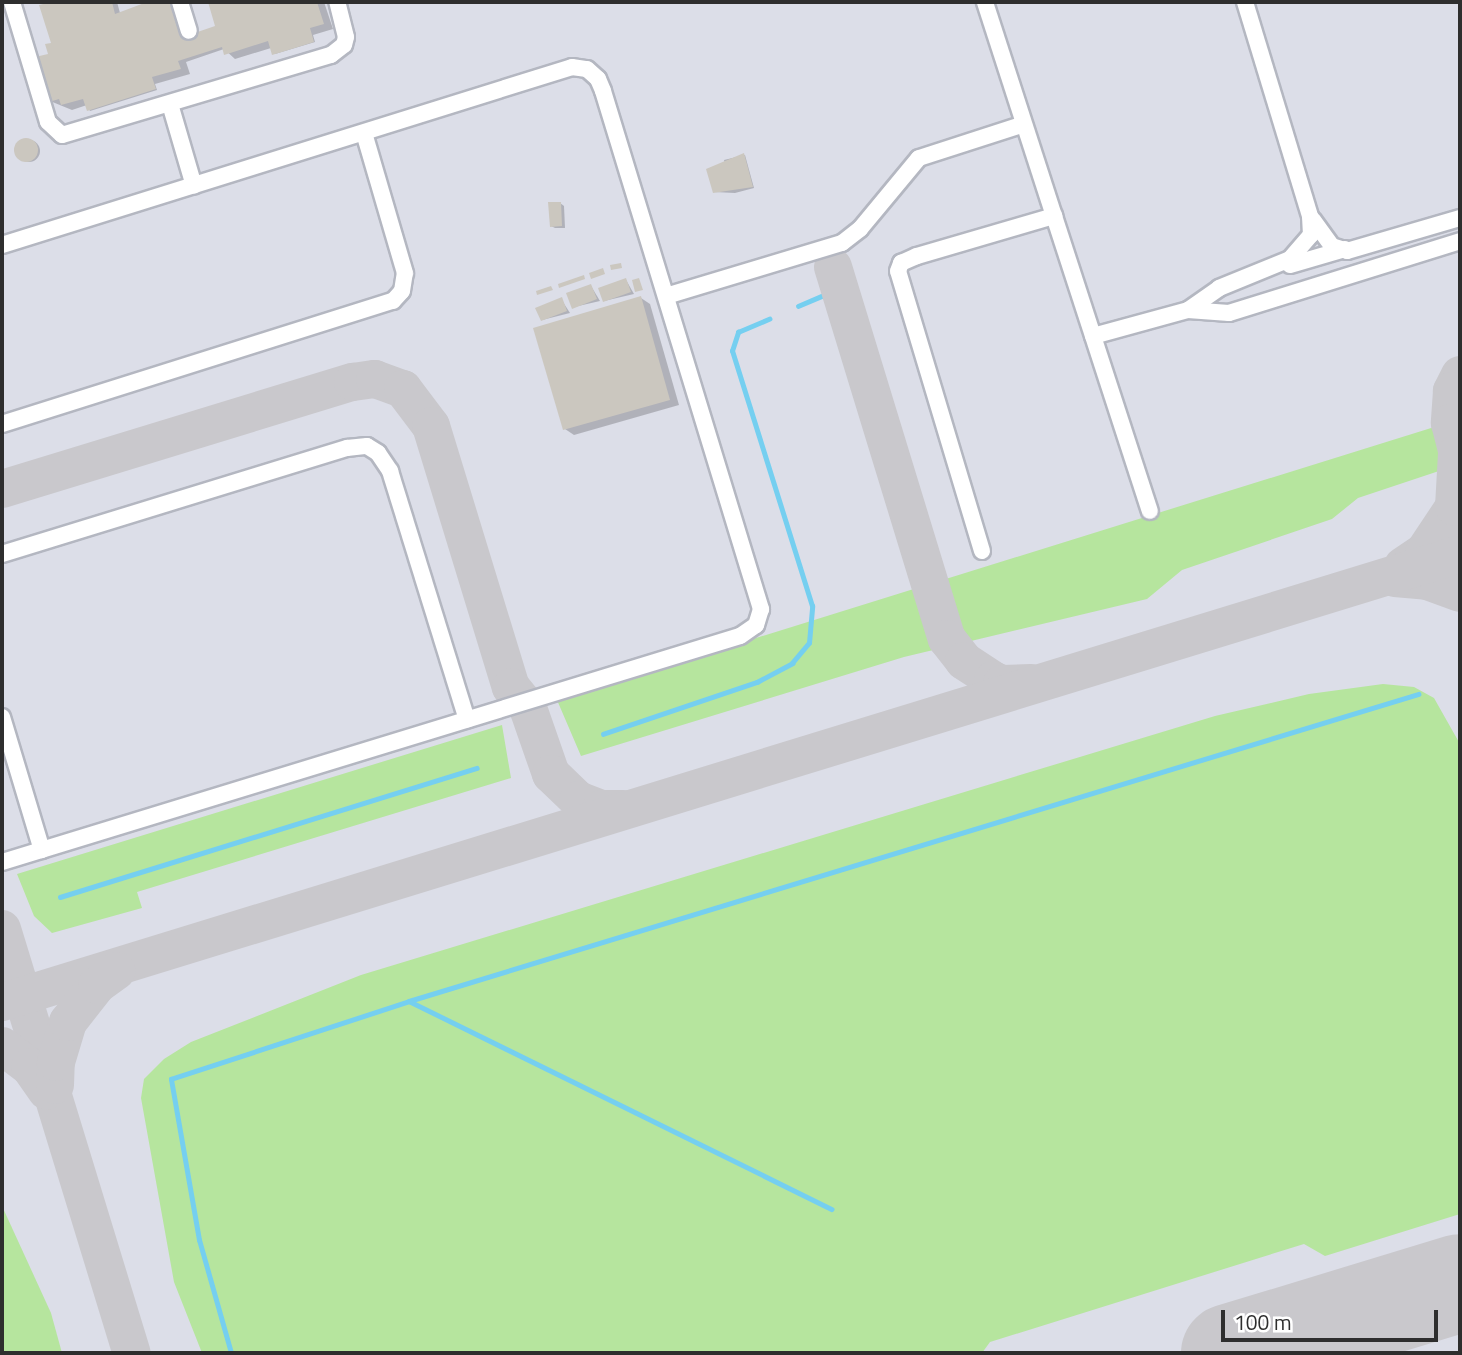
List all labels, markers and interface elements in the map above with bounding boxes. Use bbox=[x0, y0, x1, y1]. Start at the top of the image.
scale bar bbox=[1224, 1296, 1441, 1340]
text: 100 m bbox=[1234, 1306, 1291, 1338]

